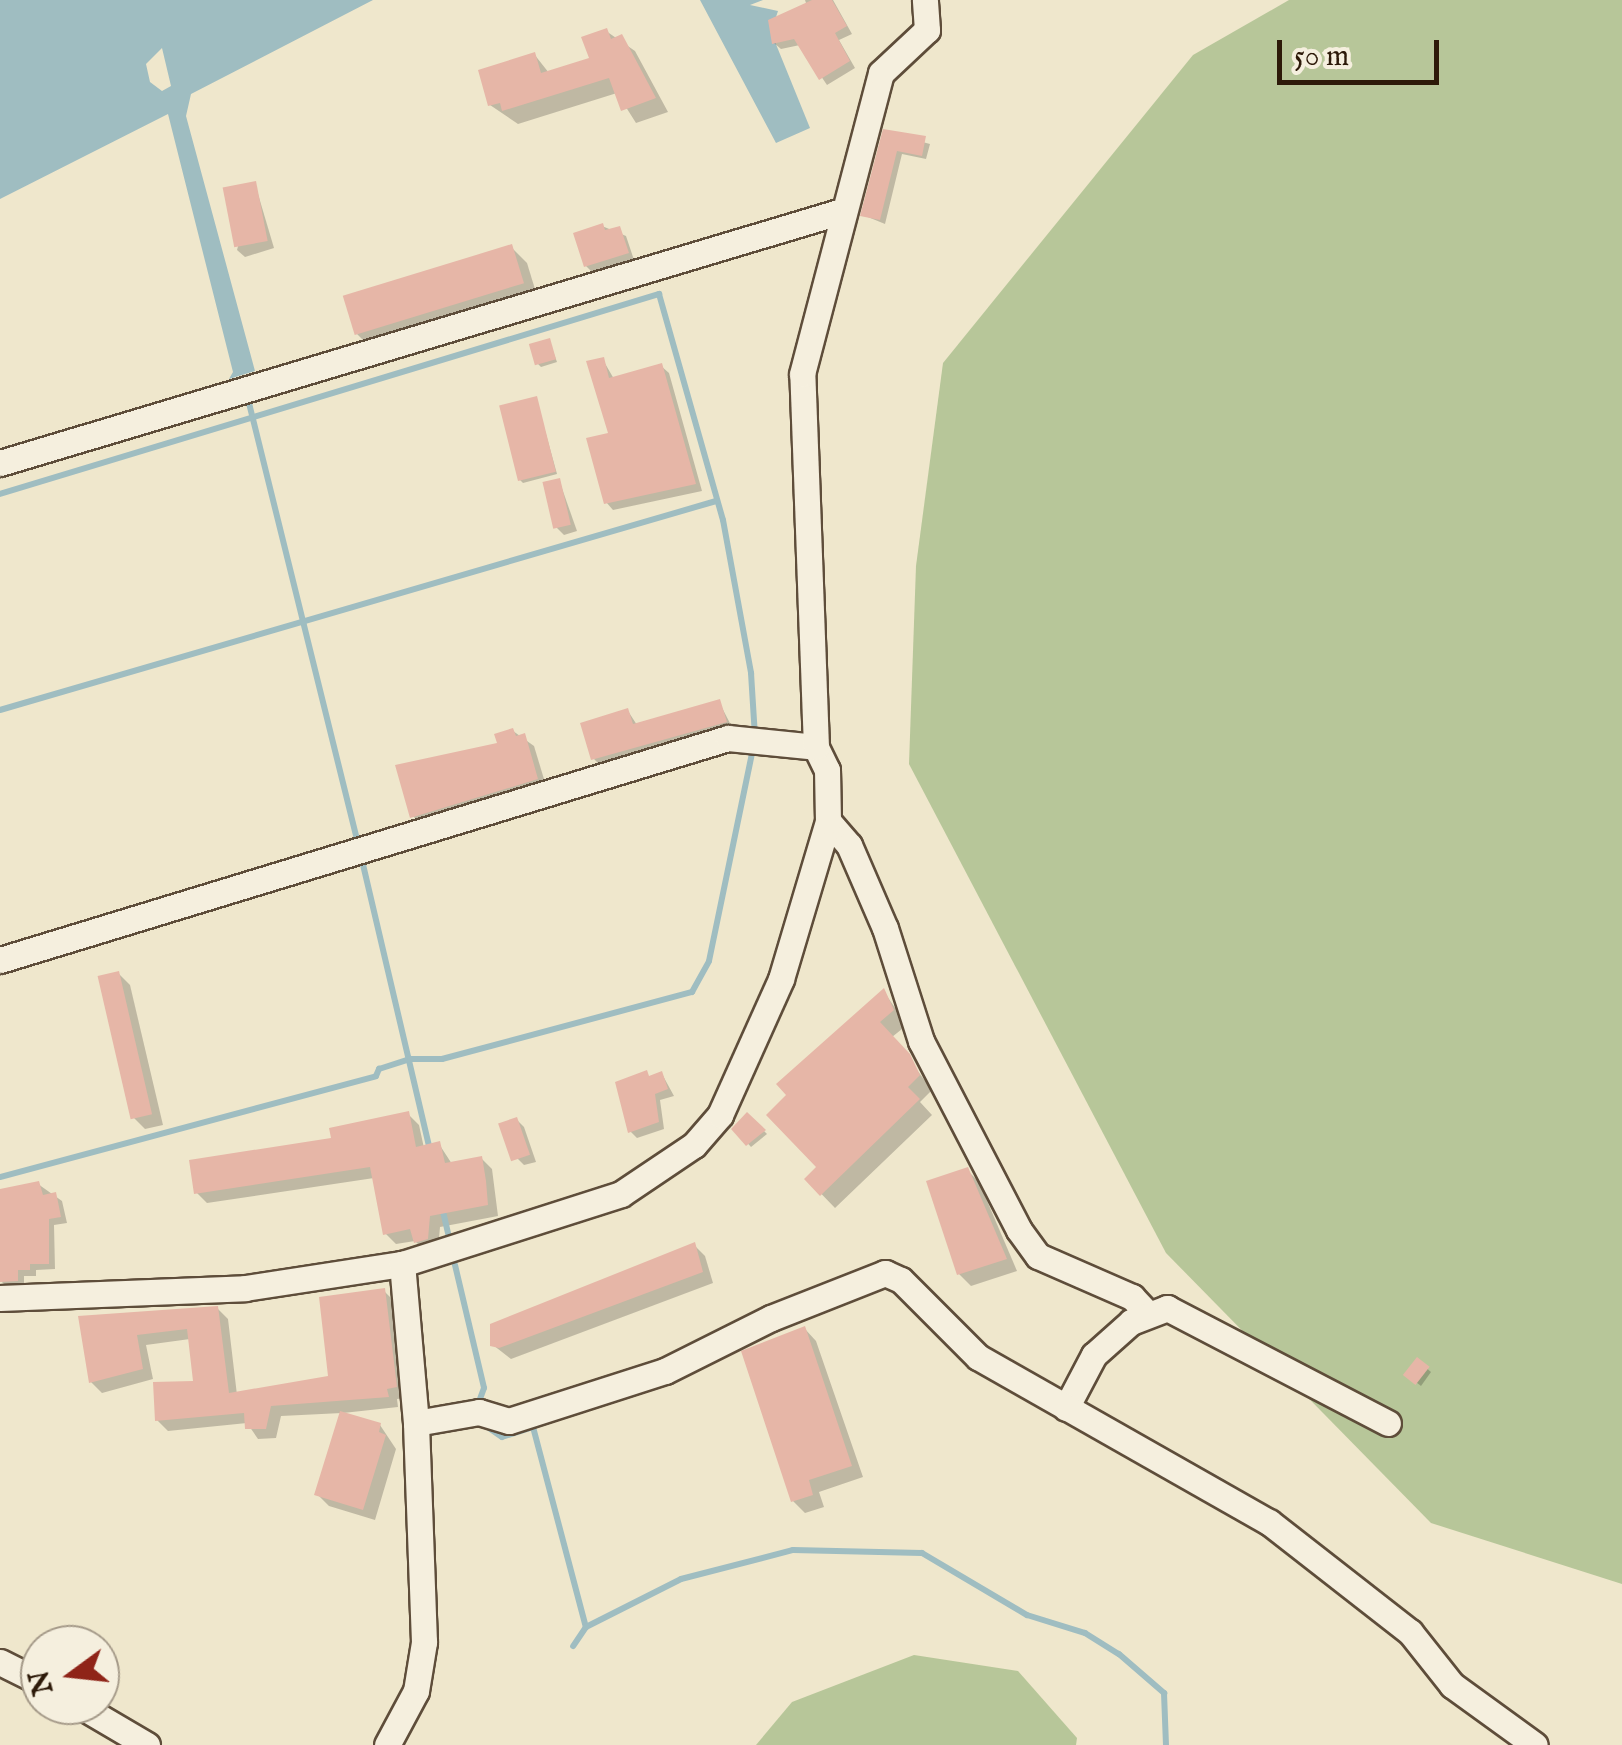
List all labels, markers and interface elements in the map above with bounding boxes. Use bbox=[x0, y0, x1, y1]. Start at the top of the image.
scale bar bbox=[1282, 20, 1444, 82]
text: 50 m bbox=[1294, 38, 1349, 76]
north arrow bbox=[20, 1625, 120, 1725]
text: N bbox=[22, 1666, 63, 1699]

